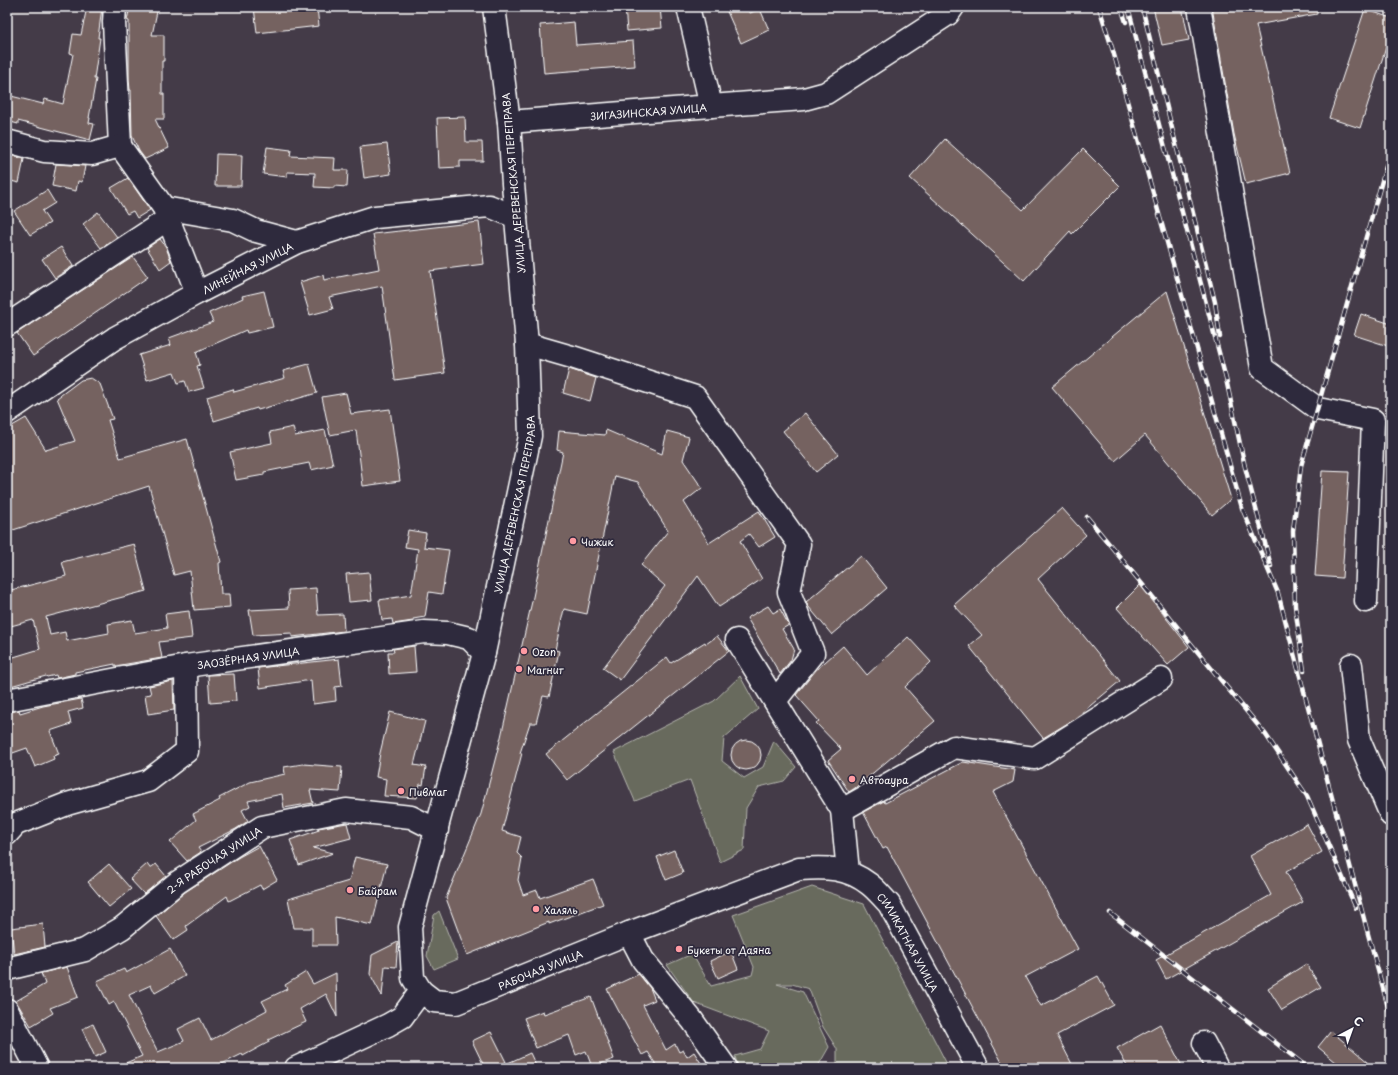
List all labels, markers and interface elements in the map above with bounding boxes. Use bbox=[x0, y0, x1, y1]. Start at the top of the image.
street label: УЛИЦА ДЕРЕВЕНСКАЯ ПЕРЕПРАВА bbox=[498, 92, 528, 274]
street label: ЗИГАЗИНСКАЯ УЛИЦА bbox=[590, 99, 708, 123]
street label: ЛИНЕЙНАЯ УЛИЦА bbox=[199, 238, 296, 297]
street label: УЛИЦА ДЕРЕВЕНСКАЯ ПЕРЕПРАВА bbox=[489, 415, 538, 595]
place label: Чижик bbox=[581, 534, 613, 549]
marker: Чижик bbox=[568, 536, 578, 546]
street label: ЗАОЗЁРНАЯ УЛИЦА bbox=[196, 642, 300, 672]
place label: Ozon bbox=[532, 644, 556, 659]
marker: Ozon bbox=[519, 646, 529, 656]
place label: Магнит bbox=[527, 662, 565, 677]
marker: Магнит bbox=[514, 664, 524, 674]
place label: Автоаура bbox=[860, 772, 909, 787]
marker: Автоаура bbox=[847, 774, 857, 784]
place label: Пивмаг bbox=[409, 784, 448, 799]
marker: Пивмаг bbox=[396, 786, 406, 796]
street label: 2-Я РАБОЧАЯ УЛИЦА bbox=[163, 822, 264, 896]
place label: Байрам bbox=[358, 883, 397, 898]
marker: Байрам bbox=[345, 885, 355, 895]
street label: СИЛИКАТНАЯ УЛИЦА bbox=[874, 889, 943, 995]
place label: Халяль bbox=[544, 902, 578, 917]
marker: Халяль bbox=[531, 904, 541, 914]
place label: Букеты от Даяна bbox=[687, 942, 771, 958]
marker: Букеты от Даяна bbox=[674, 944, 684, 954]
street label: РАБОЧАЯ УЛИЦА bbox=[496, 945, 585, 993]
north arrow bbox=[1332, 1009, 1372, 1049]
text: С bbox=[1350, 1012, 1368, 1030]

